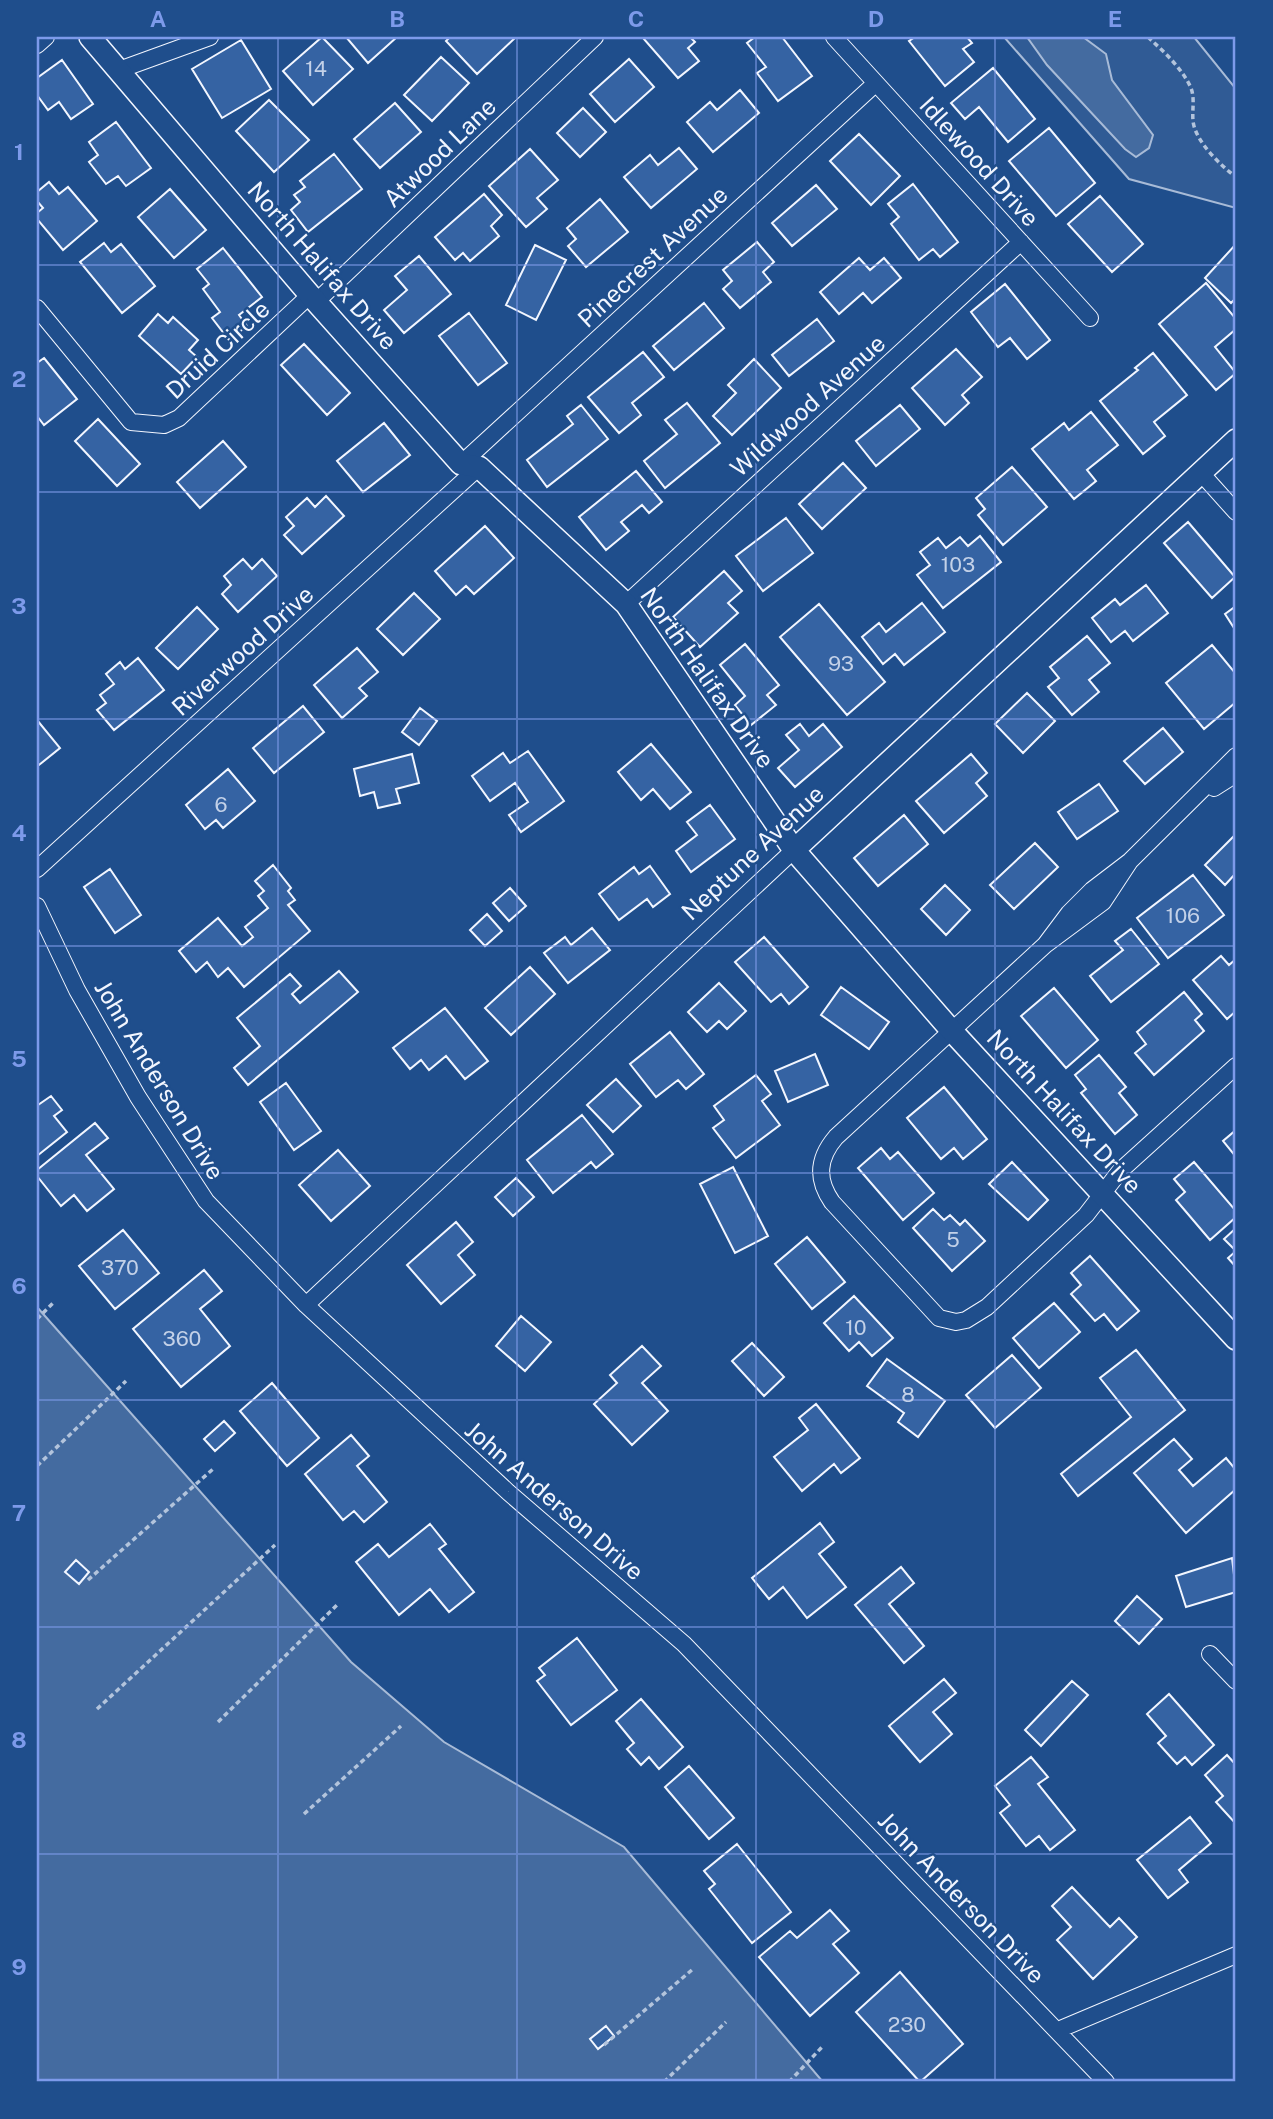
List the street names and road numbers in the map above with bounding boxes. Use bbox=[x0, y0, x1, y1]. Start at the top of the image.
street label: Idlewood Drive bbox=[914, 91, 1045, 232]
street label: Atwood Lane bbox=[377, 92, 501, 213]
street label: North Halifax Drive bbox=[242, 176, 403, 355]
street label: Pinecrest Avenue bbox=[572, 180, 733, 333]
street label: Druid Circle bbox=[160, 294, 275, 404]
street label: Wildwood Avenue bbox=[724, 329, 890, 482]
street label: Riverwood Drive bbox=[166, 580, 319, 721]
street label: North Halifax Drive bbox=[635, 582, 781, 773]
street label: Neptune Avenue bbox=[675, 779, 829, 925]
street label: John Anderson Drive bbox=[89, 975, 230, 1184]
street label: North Halifax Drive bbox=[982, 1024, 1148, 1199]
street label: John Anderson Drive bbox=[460, 1415, 650, 1585]
street label: John Anderson Drive bbox=[873, 1806, 1051, 1989]

